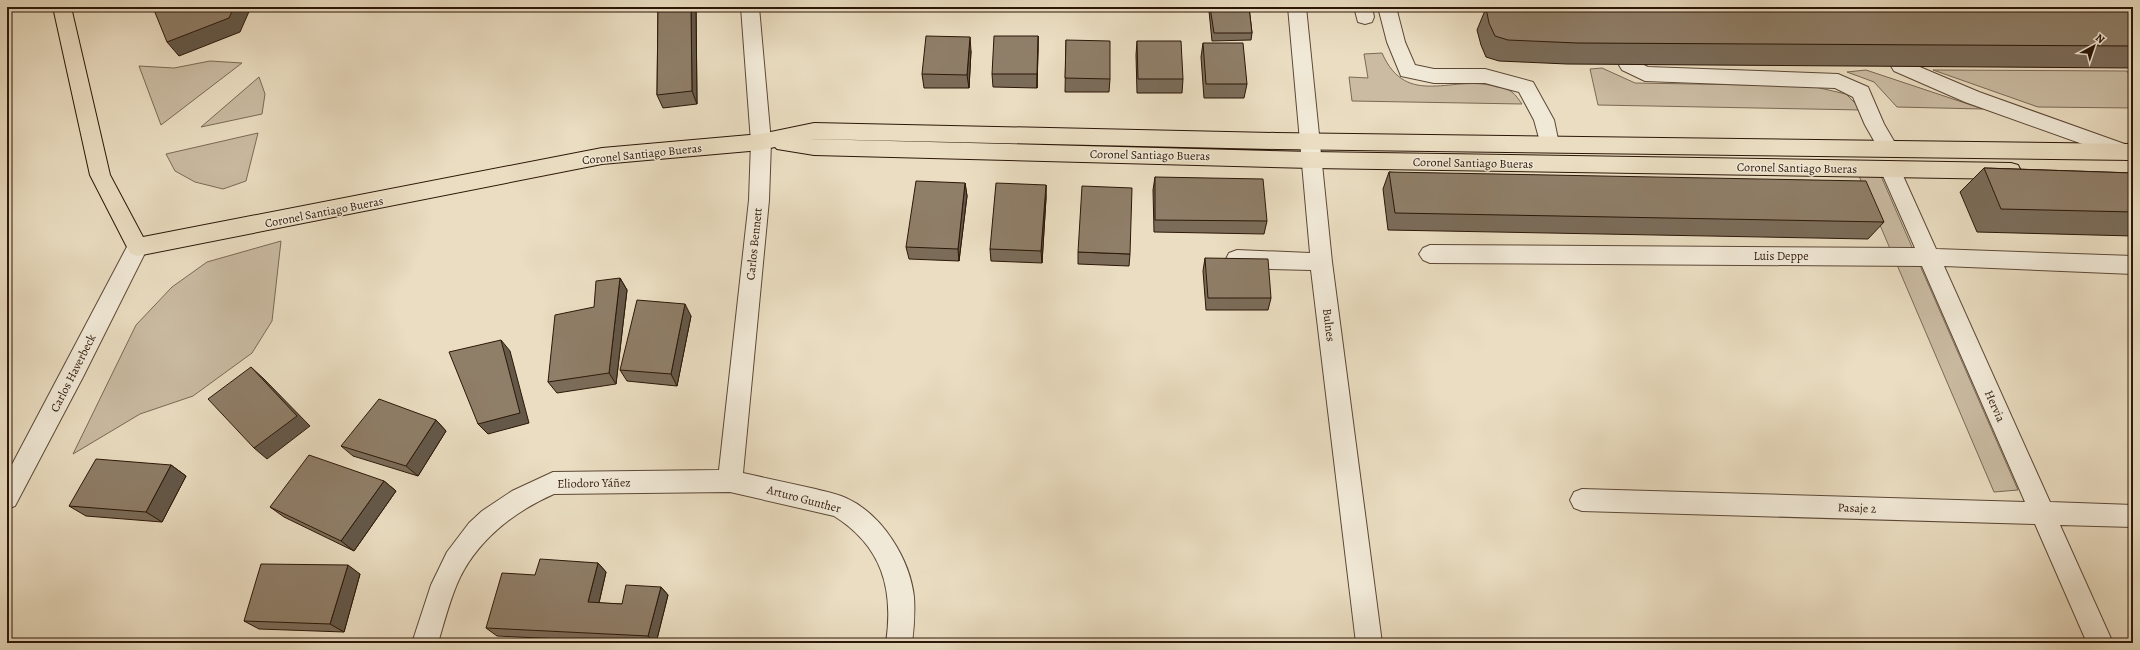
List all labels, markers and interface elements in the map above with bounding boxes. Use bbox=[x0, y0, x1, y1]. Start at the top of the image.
north arrow bbox=[2074, 26, 2114, 66]
text: N bbox=[2092, 30, 2108, 47]
street label: Coronel Santiago Bueras bbox=[581, 140, 703, 168]
street label: Coronel Santiago Bueras bbox=[1090, 146, 1211, 164]
street label: Coronel Santiago Bueras bbox=[1413, 154, 1534, 172]
street label: Coronel Santiago Bueras bbox=[1737, 159, 1858, 177]
street label: Coronel Santiago Bueras bbox=[263, 193, 385, 231]
street label: Carlos Bennett bbox=[742, 207, 766, 281]
street label: Luis Deppe bbox=[1753, 248, 1809, 264]
street label: Bulnes bbox=[1319, 307, 1339, 343]
street label: Carlos Haverbeck bbox=[46, 331, 100, 415]
street label: Hervia bbox=[1981, 388, 2009, 425]
street label: Eliodoro Yáñez bbox=[557, 474, 631, 492]
street label: Arturo Gunther bbox=[764, 481, 843, 517]
street label: Pasaje 2 bbox=[1837, 499, 1877, 517]

